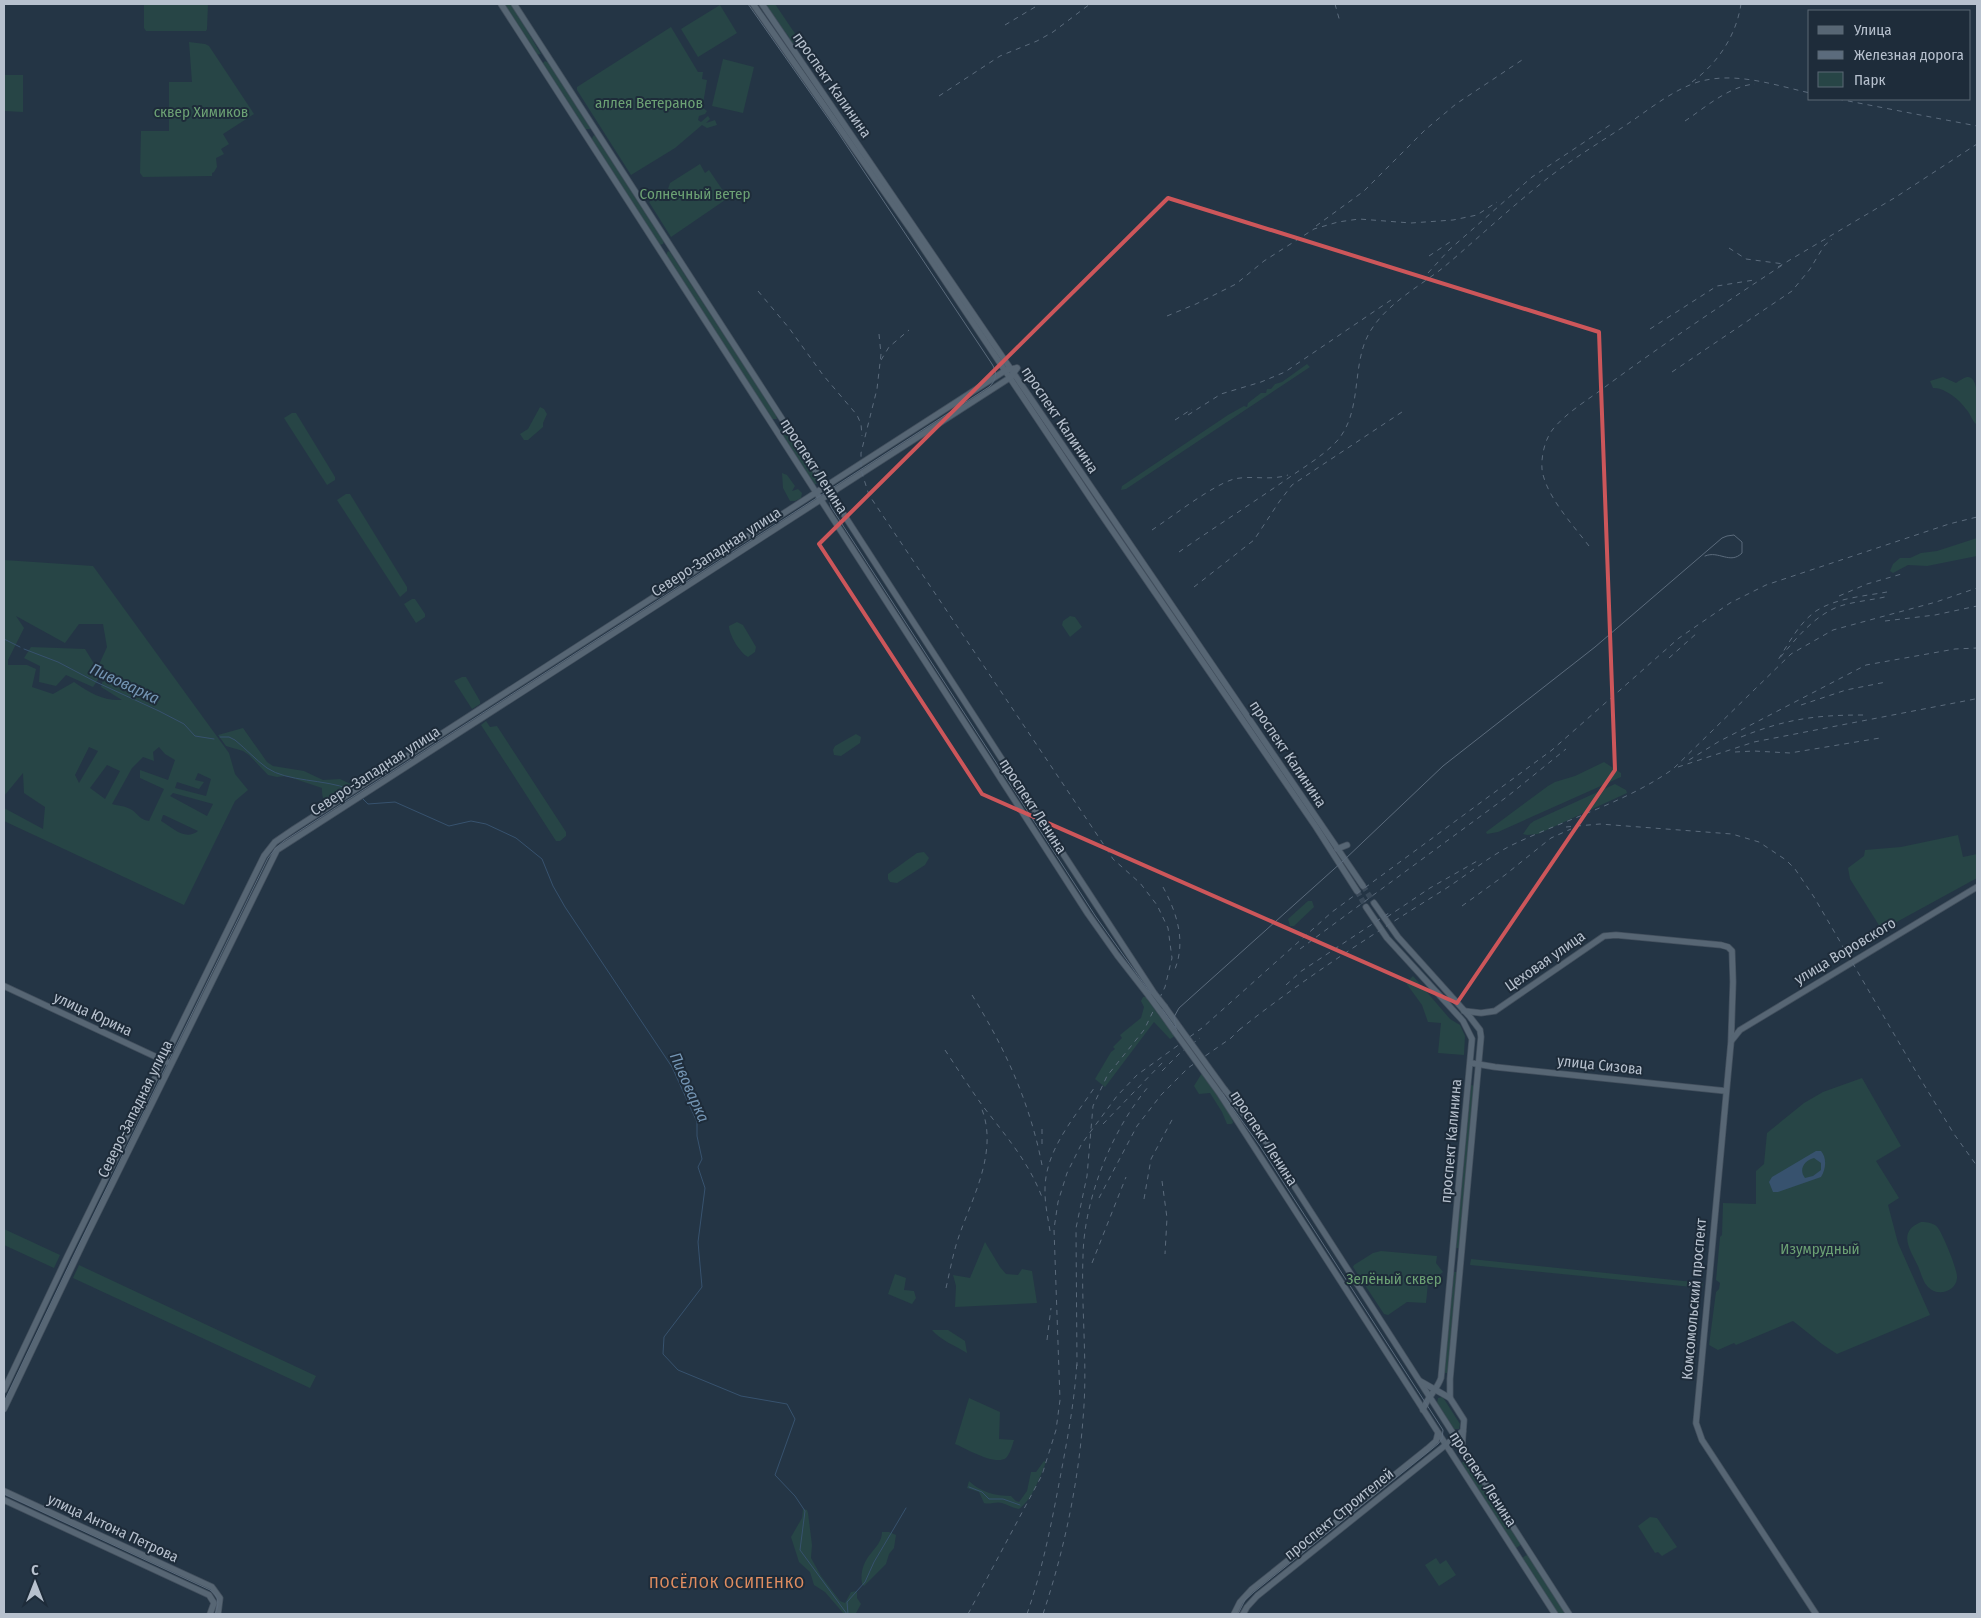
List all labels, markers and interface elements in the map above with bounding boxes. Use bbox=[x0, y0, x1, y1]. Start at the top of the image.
legend bbox=[1808, 10, 1971, 100]
text: Улица bbox=[1853, 21, 1892, 39]
street label: проспект Калинина bbox=[789, 29, 875, 141]
text: Железная дорога bbox=[1854, 46, 1964, 64]
text: Парк bbox=[1854, 71, 1885, 89]
park label: аллея Ветеранов bbox=[595, 94, 703, 112]
park label: сквер Химиков bbox=[154, 103, 248, 121]
park label: Солнечный ветер bbox=[640, 185, 750, 203]
street label: проспект Калинина bbox=[1018, 363, 1102, 477]
street label: проспект Ленина bbox=[777, 415, 851, 517]
street label: Северо-Западная улица bbox=[648, 503, 784, 601]
water label: Пивоварка bbox=[87, 659, 162, 708]
street label: проспект Калинина bbox=[1246, 697, 1330, 811]
street label: Северо-Западная улица bbox=[307, 722, 443, 820]
street label: проспект Ленина bbox=[996, 755, 1070, 857]
street label: улица Воровского bbox=[1791, 914, 1899, 988]
street label: Цеховая улица bbox=[1501, 927, 1589, 995]
street label: улица Юрина bbox=[51, 988, 135, 1040]
street label: Северо-Западная улица bbox=[94, 1037, 176, 1181]
water label: Пивоварка bbox=[666, 1049, 713, 1125]
street label: улица Сизова bbox=[1556, 1052, 1644, 1078]
street label: проспект Калинина bbox=[1437, 1078, 1465, 1204]
street label: проспект Ленина bbox=[1227, 1087, 1301, 1189]
street label: Комсомольский проспект bbox=[1678, 1217, 1710, 1381]
park label: Изумрудный bbox=[1780, 1240, 1860, 1258]
park label: Зелёный сквер bbox=[1346, 1270, 1442, 1288]
street label: проспект Ленина bbox=[1446, 1428, 1520, 1530]
street label: проспект Строителей bbox=[1281, 1464, 1397, 1564]
street label: улица Антона Петрова bbox=[45, 1490, 181, 1566]
north arrow bbox=[10, 1558, 60, 1608]
text: С bbox=[31, 1562, 39, 1579]
district label: ПОСЁЛОК ОСИПЕНКО bbox=[649, 1573, 805, 1592]

